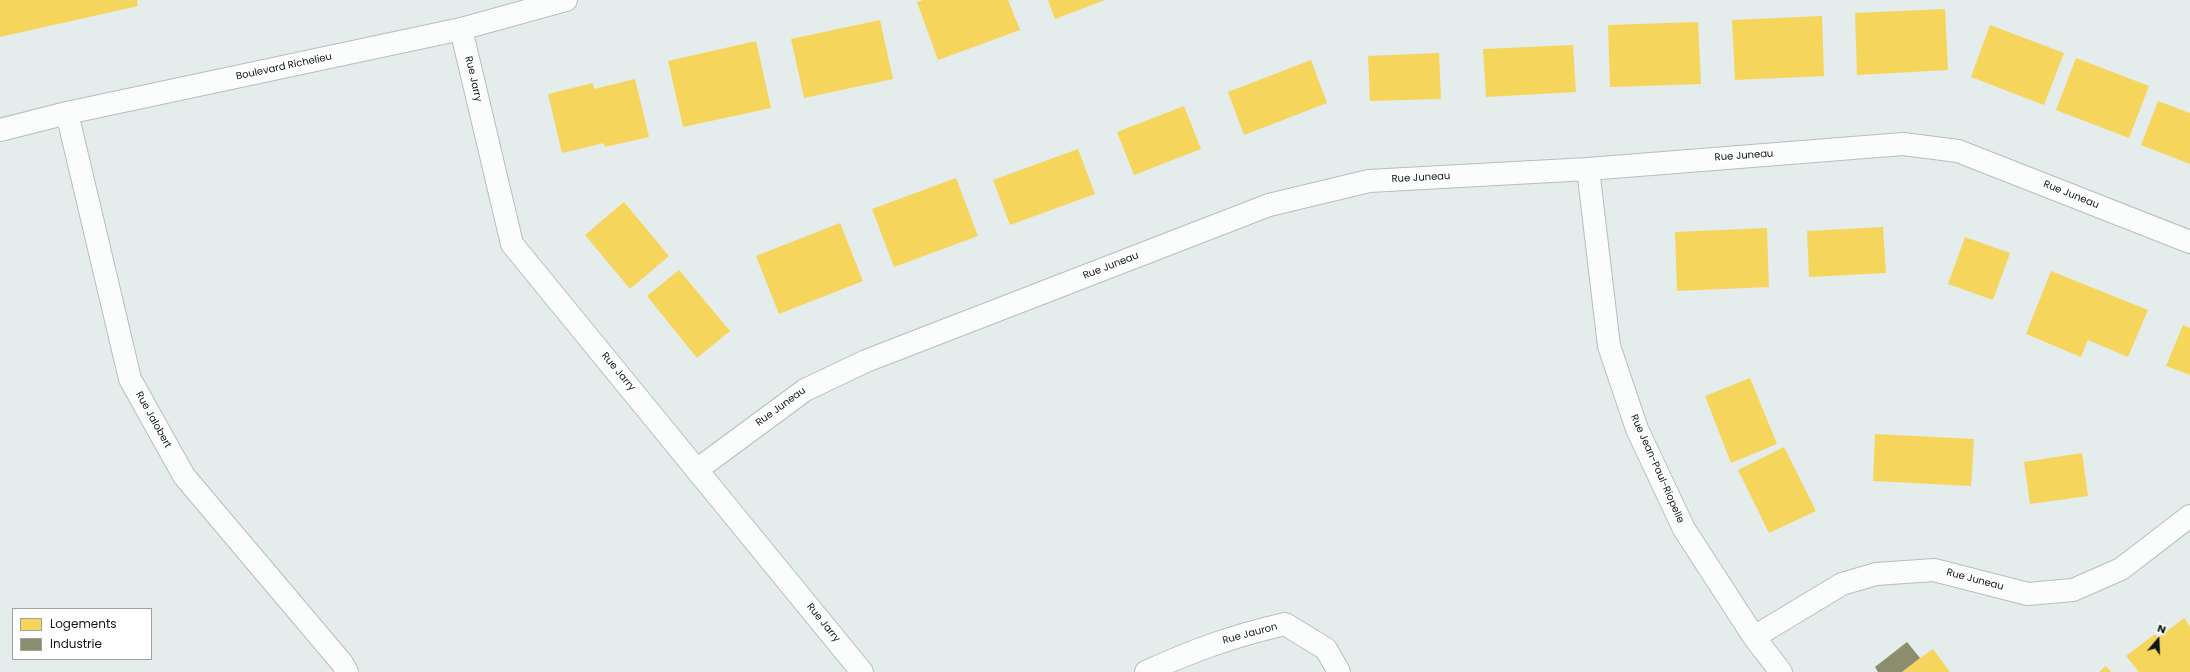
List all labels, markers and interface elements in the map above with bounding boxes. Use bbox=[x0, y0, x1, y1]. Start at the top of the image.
street label: Boulevard Richelieu bbox=[235, 51, 333, 83]
street label: Rue Jarry bbox=[462, 55, 484, 103]
street label: Rue Juneau bbox=[1714, 148, 1774, 164]
street label: Rue Juneau bbox=[1391, 170, 1451, 186]
street label: Rue Juneau bbox=[2041, 178, 2101, 212]
street label: Rue Juneau bbox=[1081, 250, 1141, 282]
street label: Rue Jarry bbox=[598, 350, 638, 394]
street label: Rue Juneau bbox=[754, 385, 808, 429]
street label: Rue Jalobert bbox=[133, 390, 173, 450]
street label: Rue Jean-Paul-Riopelle bbox=[1628, 413, 1686, 525]
street label: Rue Juneau bbox=[1945, 567, 2005, 593]
street label: Rue Jarry bbox=[804, 601, 842, 645]
legend bbox=[12, 608, 152, 660]
text: Logements bbox=[50, 615, 117, 632]
north arrow bbox=[2138, 620, 2178, 660]
text: N bbox=[2155, 620, 2168, 638]
street label: Rue Jauron bbox=[1221, 621, 1279, 647]
text: Industrie bbox=[50, 635, 102, 652]

